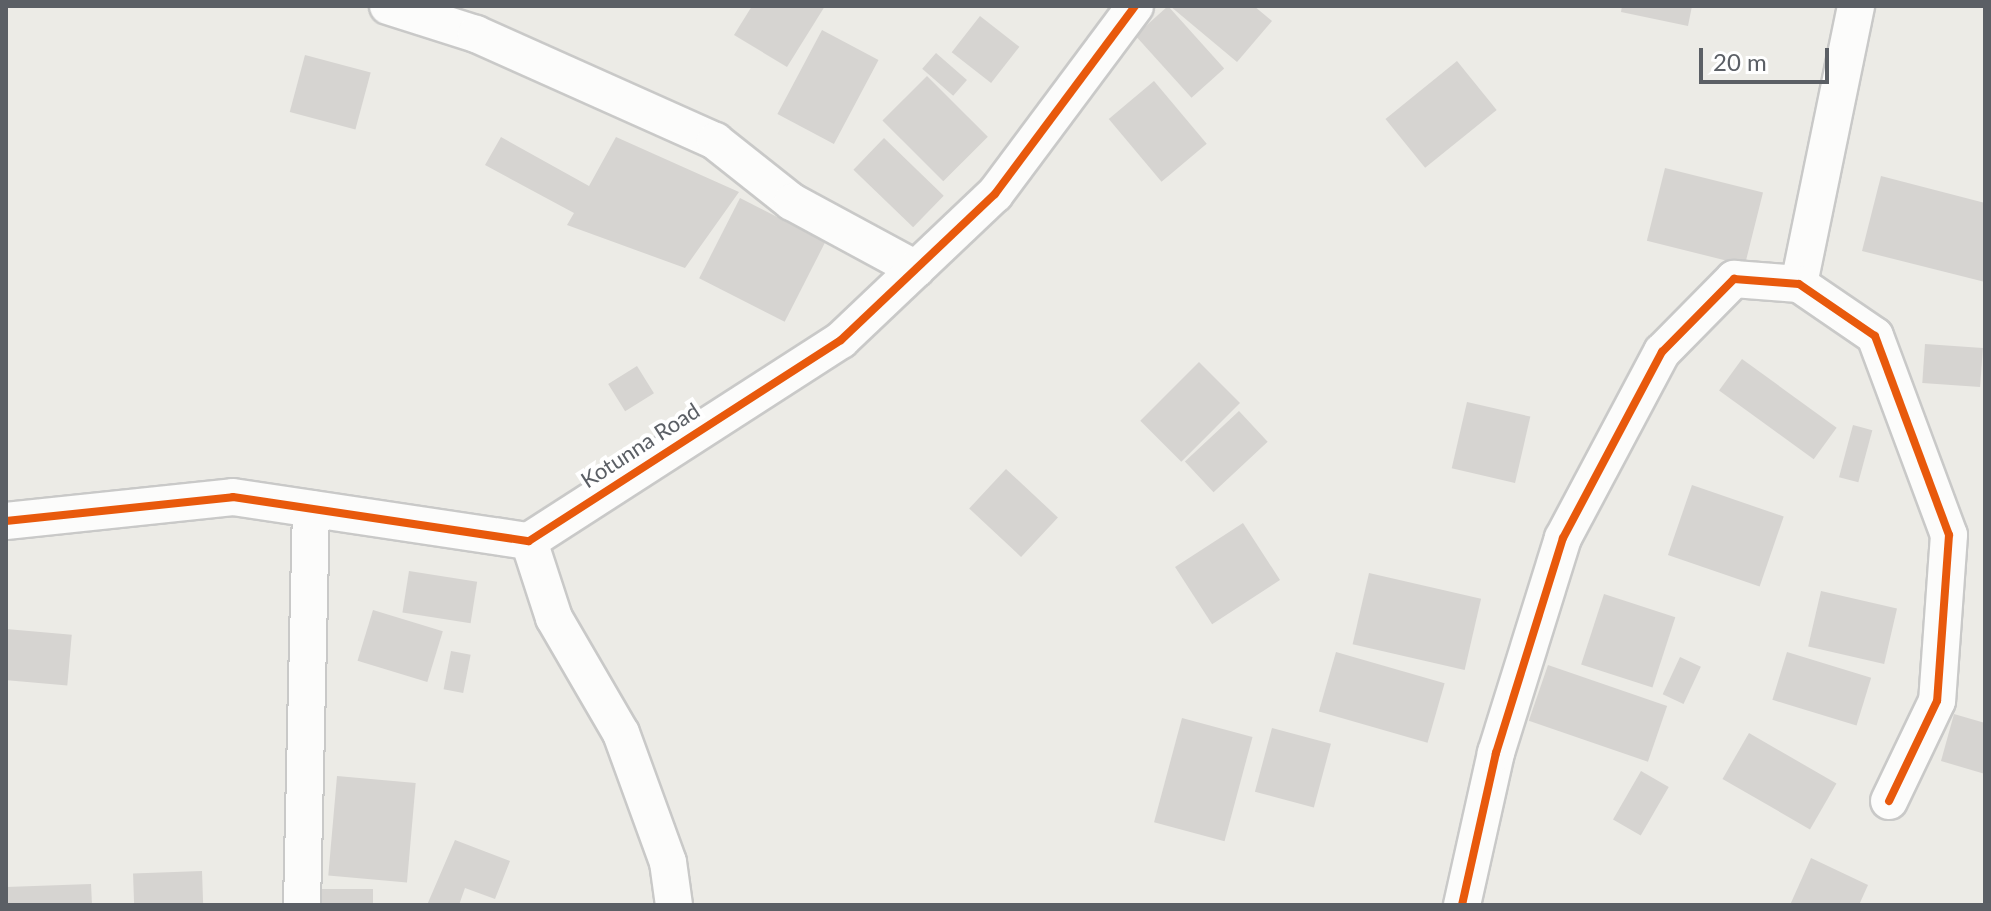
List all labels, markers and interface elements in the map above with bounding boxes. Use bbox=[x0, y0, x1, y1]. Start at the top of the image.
scale bar bbox=[1703, 32, 1833, 82]
text: 20 m bbox=[1713, 47, 1767, 76]
street label: Kotunna Road bbox=[576, 397, 704, 493]

